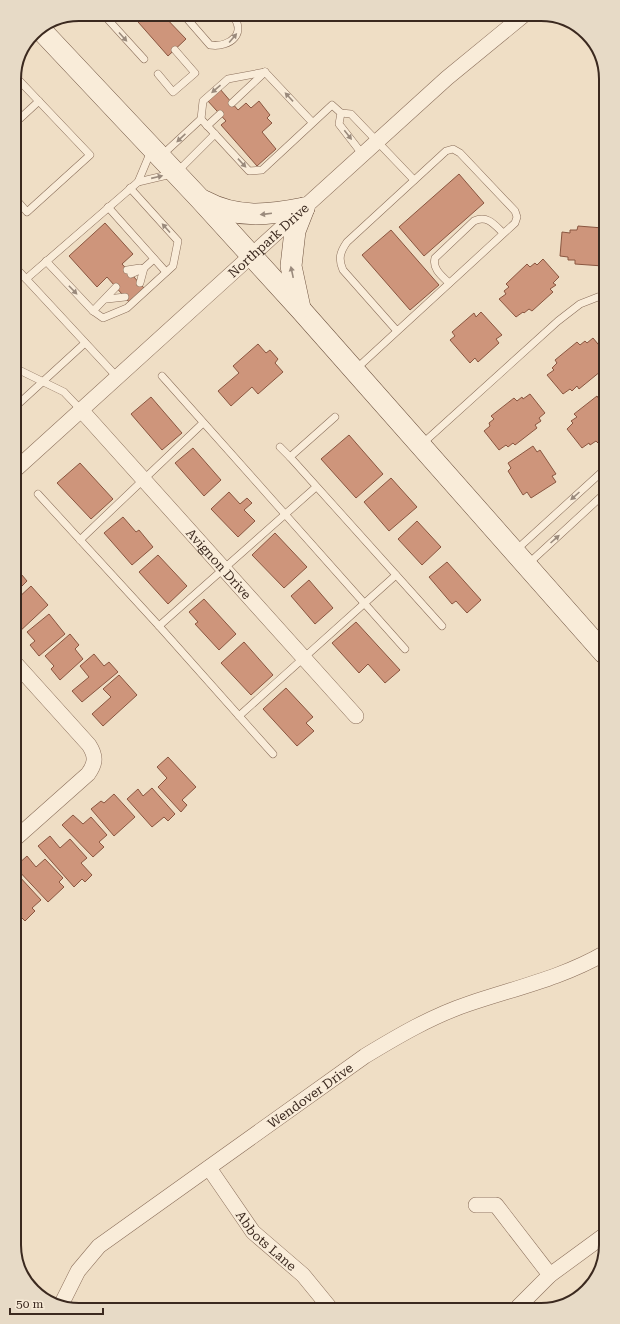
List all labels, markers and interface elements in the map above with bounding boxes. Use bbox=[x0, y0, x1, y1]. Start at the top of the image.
one-way arrow bbox=[119, 31, 128, 42]
one-way arrow bbox=[228, 33, 237, 43]
one-way arrow bbox=[212, 84, 221, 93]
one-way arrow bbox=[284, 92, 293, 102]
one-way arrow bbox=[343, 130, 352, 141]
one-way arrow bbox=[176, 133, 186, 143]
one-way arrow bbox=[237, 158, 247, 168]
one-way arrow bbox=[150, 174, 163, 180]
street label: Northpark Drive bbox=[225, 200, 312, 280]
one-way arrow bbox=[260, 211, 272, 218]
one-way arrow bbox=[161, 222, 170, 233]
one-way arrow bbox=[289, 266, 295, 278]
one-way arrow bbox=[68, 285, 77, 294]
one-way arrow bbox=[570, 491, 580, 501]
street label: Avignon Drive bbox=[183, 525, 255, 602]
one-way arrow bbox=[550, 534, 560, 544]
street label: Wendover Drive bbox=[264, 1060, 356, 1131]
street label: Abbots Lane bbox=[233, 1208, 300, 1273]
scale bar bbox=[10, 1290, 103, 1316]
text: 50 m bbox=[16, 1297, 43, 1311]

